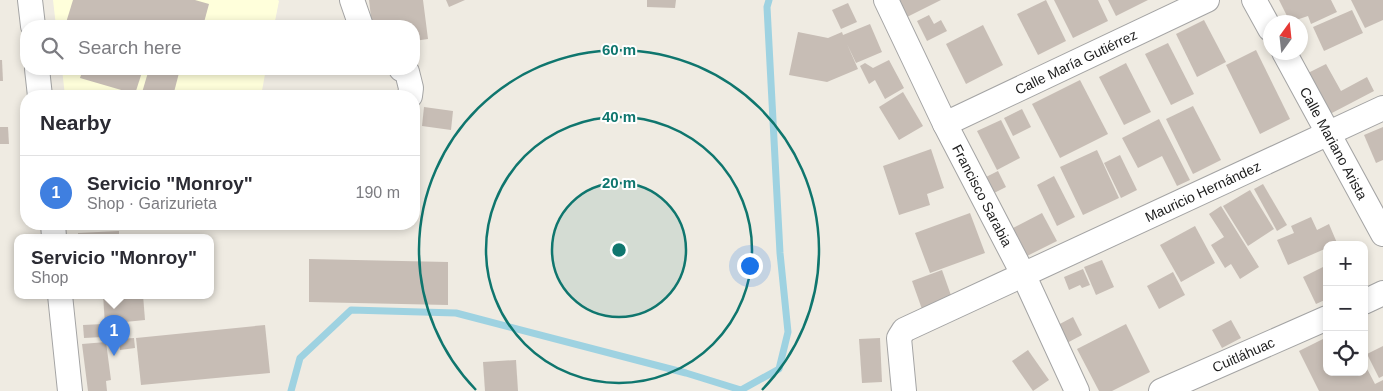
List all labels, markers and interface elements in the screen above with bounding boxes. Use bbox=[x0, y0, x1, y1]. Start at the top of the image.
north arrow bbox=[1263, 15, 1308, 60]
search box bbox=[20, 20, 420, 75]
street label: Calle María Gutiérrez bbox=[1012, 26, 1140, 98]
icon: search bbox=[38, 34, 66, 62]
text: Search here bbox=[78, 37, 182, 58]
text: 60 m bbox=[602, 41, 636, 58]
street label: Calle Mariano Arista bbox=[1297, 84, 1371, 202]
text: 40 m bbox=[602, 108, 636, 125]
text: Nearby bbox=[40, 111, 111, 134]
street label: Francisco Sarabia bbox=[949, 142, 1015, 250]
street label: Mauricio Hernández bbox=[1143, 158, 1263, 225]
text: Servicio "Monroy" bbox=[87, 173, 253, 194]
text: 20 m bbox=[602, 174, 636, 191]
text: 1 bbox=[52, 184, 60, 201]
text: 190 m bbox=[356, 184, 400, 201]
text: Shop · Garizurieta bbox=[87, 195, 217, 212]
popup bbox=[14, 234, 214, 299]
centre of rings bbox=[610, 241, 628, 259]
map controls bbox=[1323, 241, 1368, 376]
button: + bbox=[1323, 241, 1368, 286]
text: Servicio "Monroy" bbox=[31, 247, 197, 268]
your location bbox=[737, 253, 763, 279]
text: Shop bbox=[31, 269, 68, 286]
button: − bbox=[1323, 286, 1368, 331]
pin: 1 bbox=[98, 315, 130, 356]
button: locate bbox=[1323, 331, 1368, 376]
street label: Cuitláhuac bbox=[1210, 334, 1277, 375]

